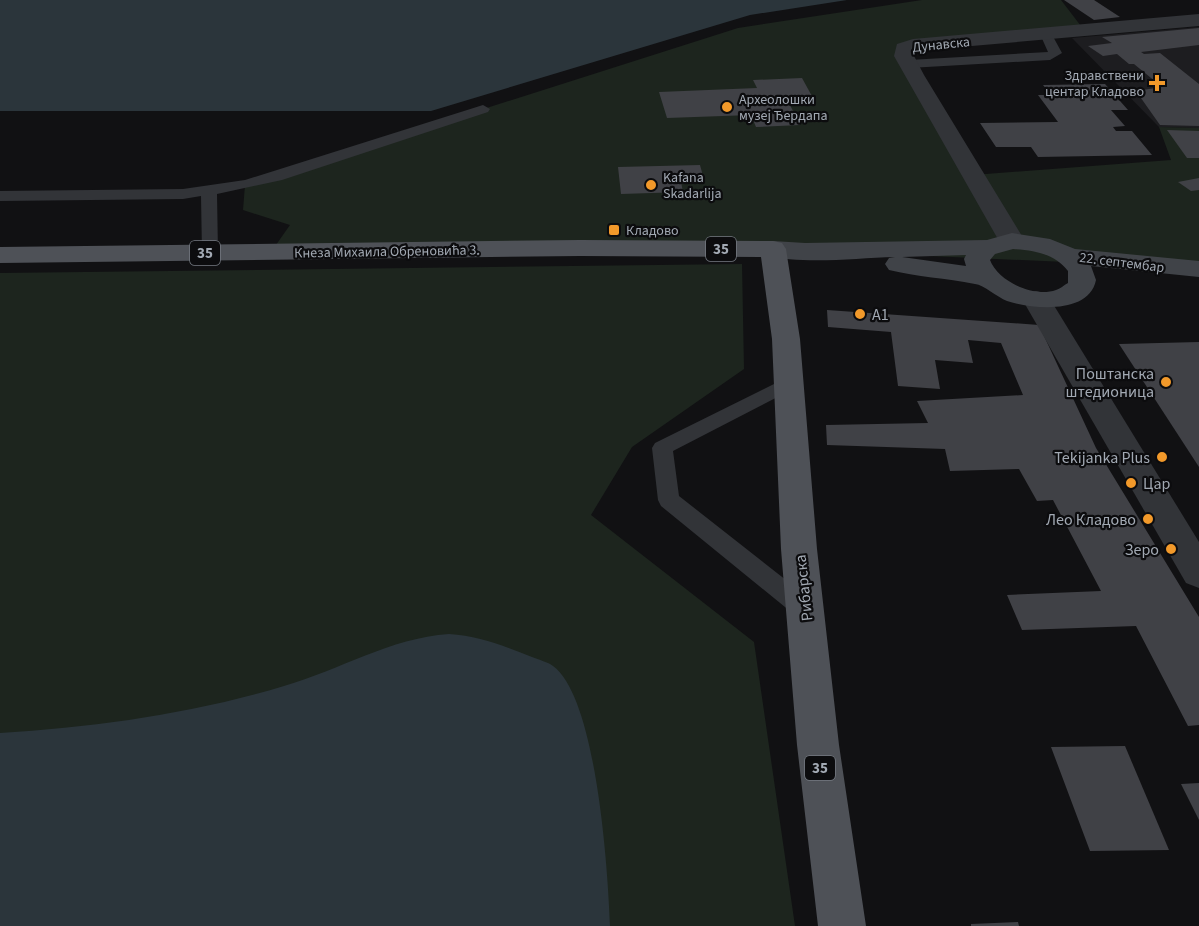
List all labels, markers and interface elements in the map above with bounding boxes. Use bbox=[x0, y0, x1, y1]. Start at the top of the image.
street label: Дунавска bbox=[911, 32, 971, 58]
place label: Здравствени центар Кладово bbox=[1045, 66, 1144, 102]
marker: Здравствени центар Кладово bbox=[1148, 74, 1166, 92]
place label: Археолошки музеј Ђердапа bbox=[739, 90, 828, 126]
marker: Археолошки музеј Ђердапа bbox=[720, 100, 734, 114]
place label: Kafana Skadarlija bbox=[663, 168, 722, 204]
marker: Kafana Skadarlija bbox=[644, 178, 658, 192]
place label: Кладово bbox=[626, 221, 679, 241]
marker: Кладово bbox=[607, 223, 621, 237]
road number: 35 bbox=[706, 237, 736, 261]
street label: Кнеза Михаила Обреновића 3. bbox=[294, 240, 480, 264]
road number: 35 bbox=[190, 241, 220, 265]
street label: 22. септембар bbox=[1078, 248, 1166, 278]
place label: A1 bbox=[872, 304, 889, 326]
marker: A1 bbox=[853, 307, 867, 321]
place label: Поштанска штедионица bbox=[1066, 363, 1154, 403]
marker: Поштанска штедионица bbox=[1159, 375, 1173, 389]
place label: Tekijanka Plus bbox=[1054, 447, 1150, 469]
marker: Tekijanka Plus bbox=[1155, 450, 1169, 464]
place label: Цар bbox=[1143, 473, 1170, 495]
marker: Цар bbox=[1124, 476, 1138, 490]
place label: Лео Кладово bbox=[1046, 509, 1136, 531]
marker: Лео Кладово bbox=[1141, 512, 1155, 526]
place label: Зеро bbox=[1125, 539, 1159, 561]
marker: Зеро bbox=[1164, 542, 1178, 556]
street label: Рибарска bbox=[790, 554, 818, 622]
road number: 35 bbox=[805, 756, 835, 780]

